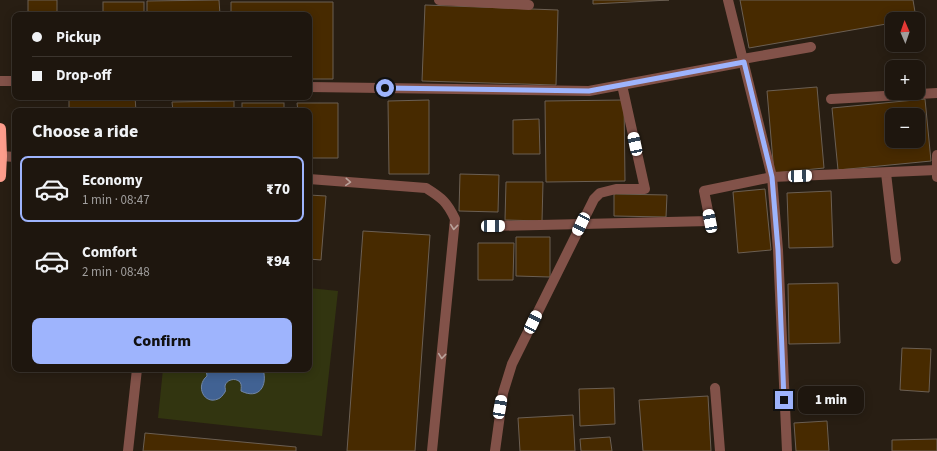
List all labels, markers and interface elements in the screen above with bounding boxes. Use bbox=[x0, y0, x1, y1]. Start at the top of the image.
north arrow bbox=[885, 12, 925, 52]
map controls bbox=[885, 12, 925, 148]
text: Pickup bbox=[56, 27, 101, 48]
button: + bbox=[885, 60, 925, 100]
text: Drop-off bbox=[56, 65, 111, 86]
route start bbox=[376, 79, 394, 97]
button: − bbox=[885, 108, 925, 148]
text: Choose a ride bbox=[32, 119, 138, 144]
car bbox=[627, 131, 643, 157]
text: Economy bbox=[82, 170, 143, 191]
car bbox=[788, 170, 812, 182]
icon: car bbox=[34, 171, 70, 207]
one-way arrow bbox=[345, 178, 351, 187]
text: ₹70 bbox=[266, 179, 290, 200]
text: 1 min · 08:47 bbox=[82, 191, 150, 209]
car bbox=[702, 208, 718, 234]
car bbox=[570, 211, 592, 237]
car bbox=[481, 220, 505, 232]
one-way arrow bbox=[450, 224, 459, 230]
text: Comfort bbox=[82, 242, 137, 263]
icon: car bbox=[34, 243, 70, 279]
text: ₹94 bbox=[266, 251, 290, 272]
text: 2 min · 08:48 bbox=[82, 263, 150, 281]
car bbox=[522, 309, 544, 335]
button: Confirm bbox=[32, 318, 292, 364]
one-way arrow bbox=[437, 353, 446, 359]
callout: 1 min bbox=[798, 386, 864, 414]
route end bbox=[775, 391, 793, 409]
text: 1 min bbox=[815, 391, 847, 409]
car bbox=[492, 394, 508, 420]

